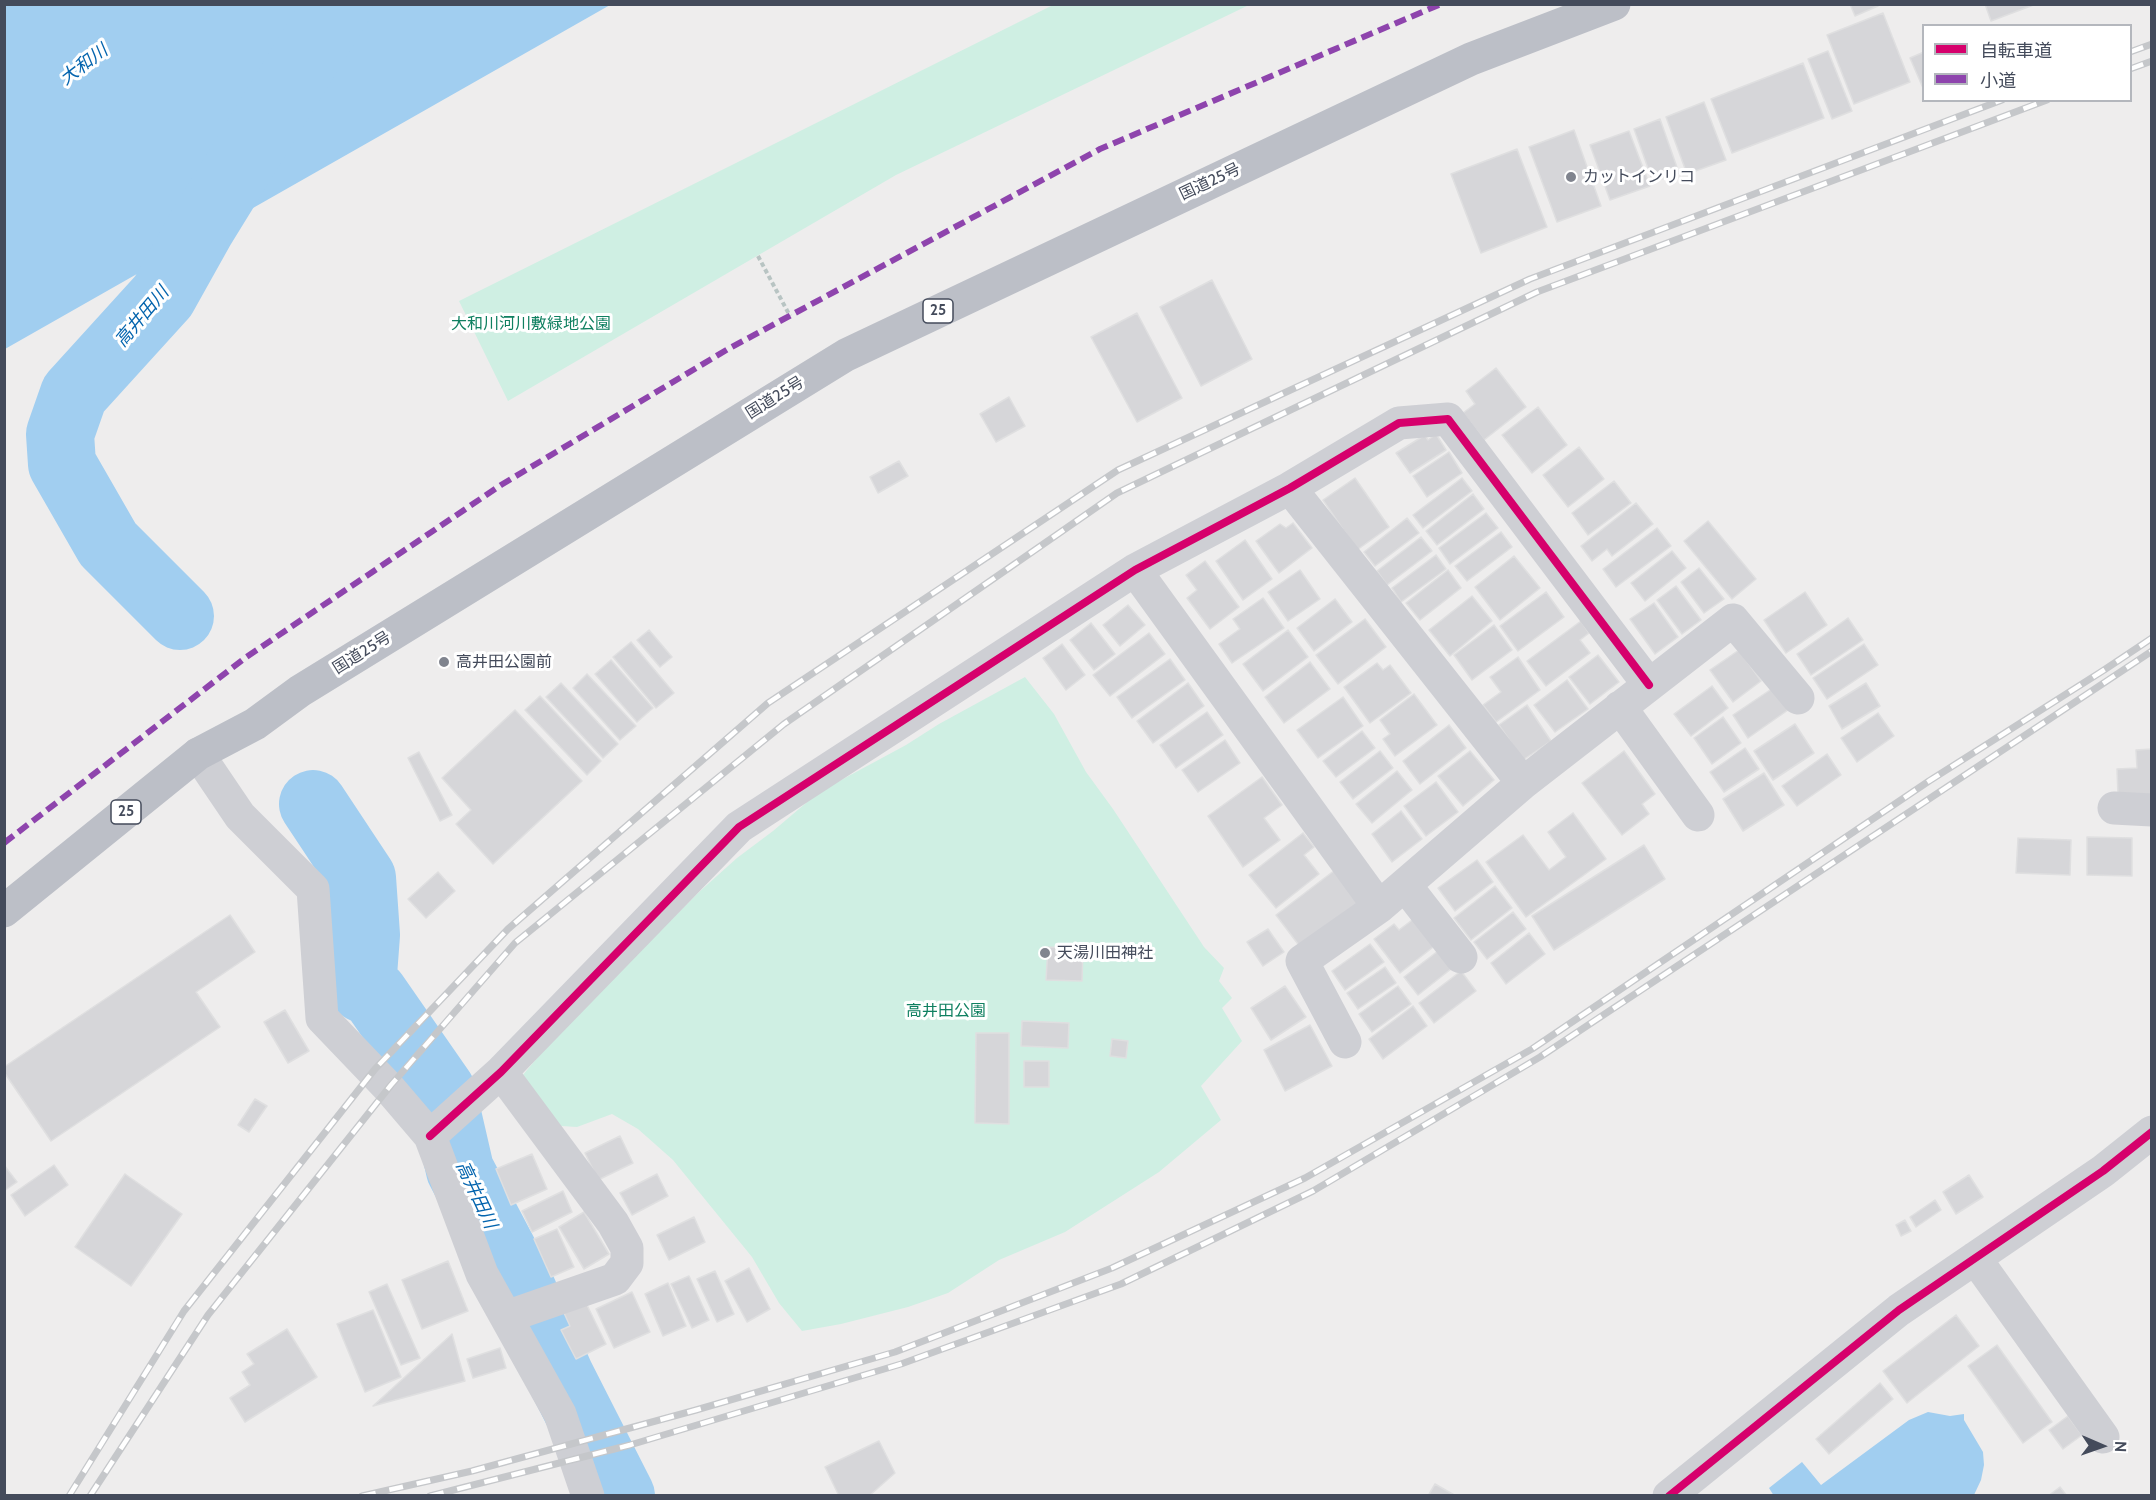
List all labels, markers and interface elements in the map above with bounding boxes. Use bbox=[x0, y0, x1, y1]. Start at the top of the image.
legend bbox=[1922, 24, 2132, 102]
water label: 大和川 bbox=[56, 40, 112, 90]
text: 自転車道 bbox=[1980, 40, 2052, 62]
text: 小道 bbox=[1980, 70, 2016, 92]
street label: 国道25号 bbox=[1176, 160, 1244, 204]
place label: カットインリコ bbox=[1583, 167, 1695, 187]
marker: カットインリコ bbox=[1564, 170, 1578, 184]
water label: 高井田川 bbox=[111, 282, 173, 352]
road number: 25 bbox=[923, 299, 953, 323]
park label: 大和川河川敷緑地公園 bbox=[451, 314, 611, 334]
street label: 国道25号 bbox=[742, 373, 808, 423]
street label: 国道25号 bbox=[329, 628, 395, 678]
place label: 高井田公園前 bbox=[456, 652, 552, 672]
marker: 高井田公園前 bbox=[437, 655, 451, 669]
road number: 25 bbox=[111, 800, 141, 824]
place label: 天湯川田神社 bbox=[1057, 943, 1153, 963]
marker: 天湯川田神社 bbox=[1038, 946, 1052, 960]
park label: 高井田公園 bbox=[906, 1001, 986, 1021]
water label: 高井田川 bbox=[451, 1158, 501, 1232]
north arrow bbox=[2072, 1416, 2132, 1476]
text: N bbox=[2111, 1441, 2130, 1453]

